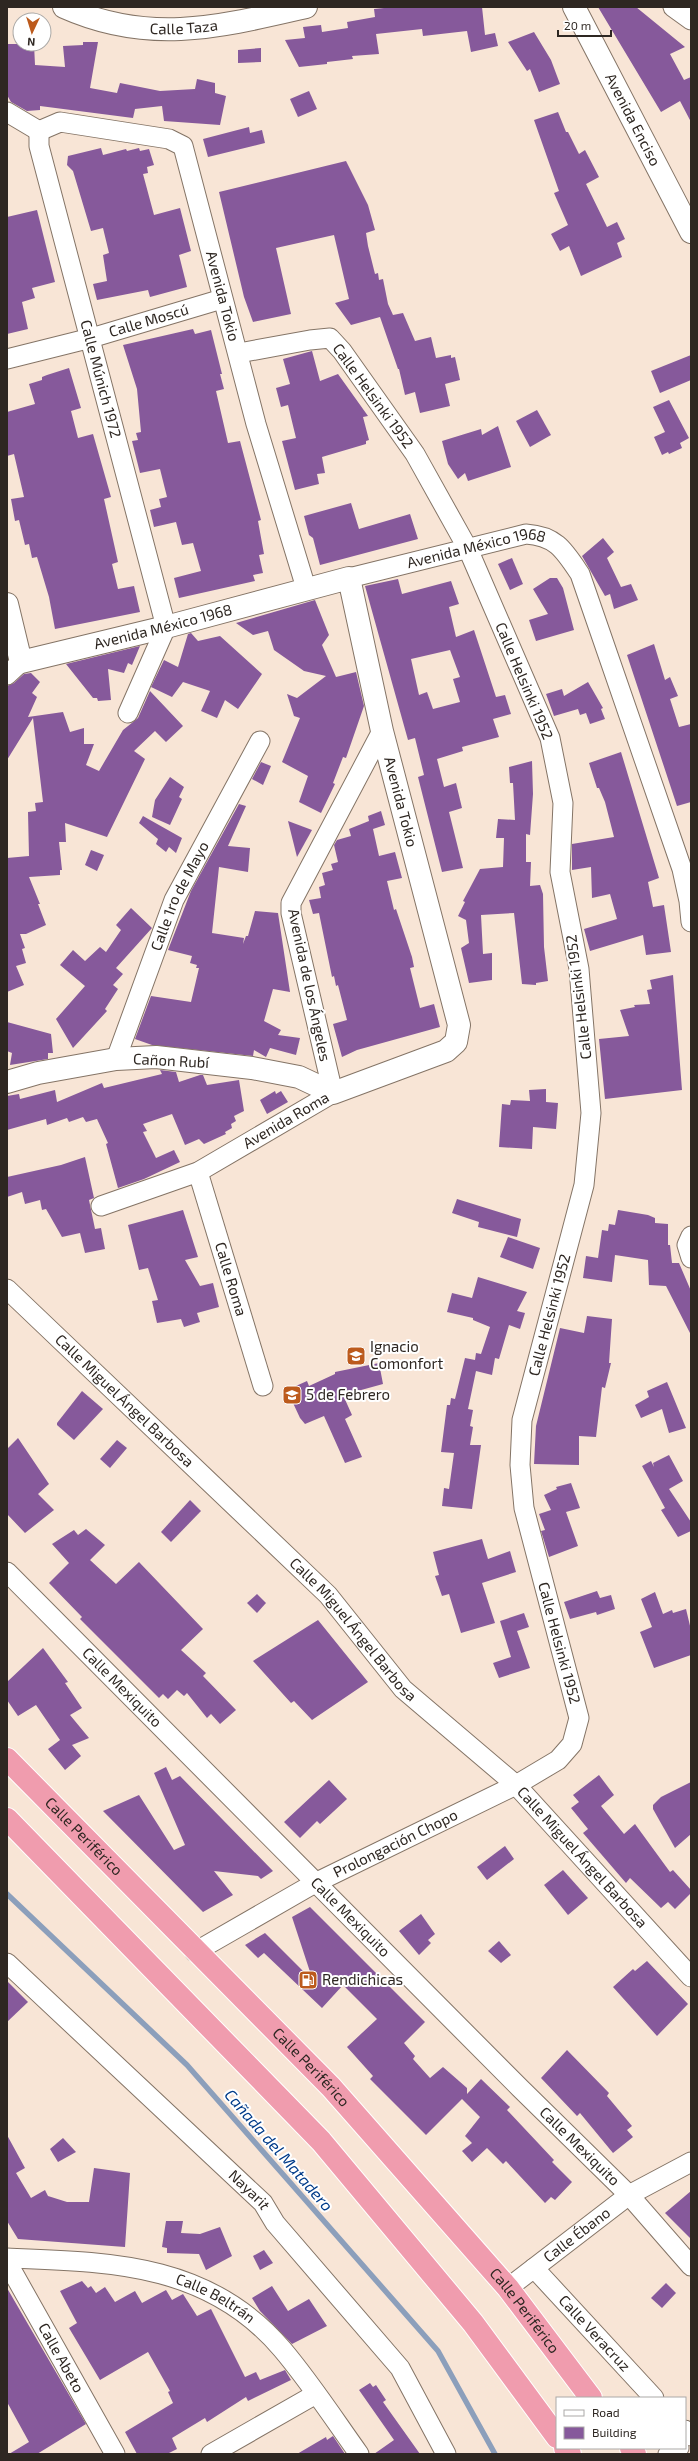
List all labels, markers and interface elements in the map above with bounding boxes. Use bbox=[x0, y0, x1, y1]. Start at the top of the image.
north arrow bbox=[12, 12, 52, 52]
scale bar bbox=[558, 12, 611, 38]
street label: Calle Taza bbox=[149, 15, 219, 37]
text: 20 m bbox=[564, 18, 591, 32]
text: N bbox=[27, 36, 36, 49]
street label: Avenida Enciso bbox=[602, 70, 665, 169]
street label: Avenida Tokio bbox=[203, 249, 244, 343]
street label: Calle Moscú bbox=[107, 299, 191, 340]
street label: Calle Múnich 1972 bbox=[77, 318, 126, 440]
street label: Calle Helsinki 1952 bbox=[330, 339, 418, 451]
street label: Avenida México 1968 bbox=[405, 524, 548, 571]
street label: Avenida México 1968 bbox=[92, 600, 234, 652]
street label: Calle Helsinki 1952 bbox=[492, 619, 558, 742]
street label: Avenida Tokio bbox=[381, 754, 422, 849]
street label: Calle 1ro de Mayo bbox=[146, 838, 212, 953]
street label: Avenida de los Ángeles bbox=[285, 907, 335, 1063]
street label: Calle Helsinki 1952 bbox=[561, 934, 595, 1060]
street label: Cañon Rubí bbox=[133, 1049, 211, 1071]
street label: Avenida Roma bbox=[239, 1087, 332, 1152]
street label: Calle Roma bbox=[212, 1240, 251, 1318]
street label: Calle Helsinki 1952 bbox=[524, 1252, 573, 1378]
street label: Calle Miguel Ángel Barbosa bbox=[52, 1330, 198, 1470]
place label: Ignacio Comonfort bbox=[370, 1337, 444, 1372]
school or university icon: Ignacio Comonfort bbox=[345, 1345, 367, 1367]
school or university icon: 5 de Febrero bbox=[281, 1384, 303, 1406]
place label: 5 de Febrero bbox=[306, 1385, 390, 1403]
street label: Calle Miguel Ángel Barbosa bbox=[286, 1553, 421, 1705]
street label: Calle Helsinki 1952 bbox=[535, 1580, 585, 1706]
street label: Calle Mexiquito bbox=[79, 1643, 166, 1731]
street label: Calle Miguel Ángel Barbosa bbox=[514, 1782, 652, 1931]
street label: Calle Periférico bbox=[42, 1793, 127, 1879]
street label: Prolongación Chopo bbox=[330, 1805, 460, 1881]
street label: Calle Mexiquito bbox=[308, 1873, 395, 1960]
fuel station icon: Rendichicas bbox=[297, 1969, 319, 1991]
place label: Rendichicas bbox=[322, 1970, 403, 1988]
street label: Calle Periférico bbox=[269, 2023, 354, 2110]
water label: Cañada del Matadero bbox=[221, 2085, 338, 2215]
street label: Calle Mexiquito bbox=[536, 2102, 624, 2189]
street label: Nayarit bbox=[225, 2166, 275, 2213]
street label: Calle Ébano bbox=[539, 2203, 613, 2266]
street label: Calle Periférico bbox=[487, 2264, 564, 2356]
street label: Calle Beltrán bbox=[174, 2269, 259, 2326]
street label: Calle Veracruz bbox=[555, 2291, 635, 2375]
street label: Calle Abeto bbox=[35, 2319, 89, 2395]
legend bbox=[556, 2397, 686, 2449]
text: Road bbox=[592, 2405, 620, 2419]
text: Building bbox=[592, 2425, 637, 2439]

